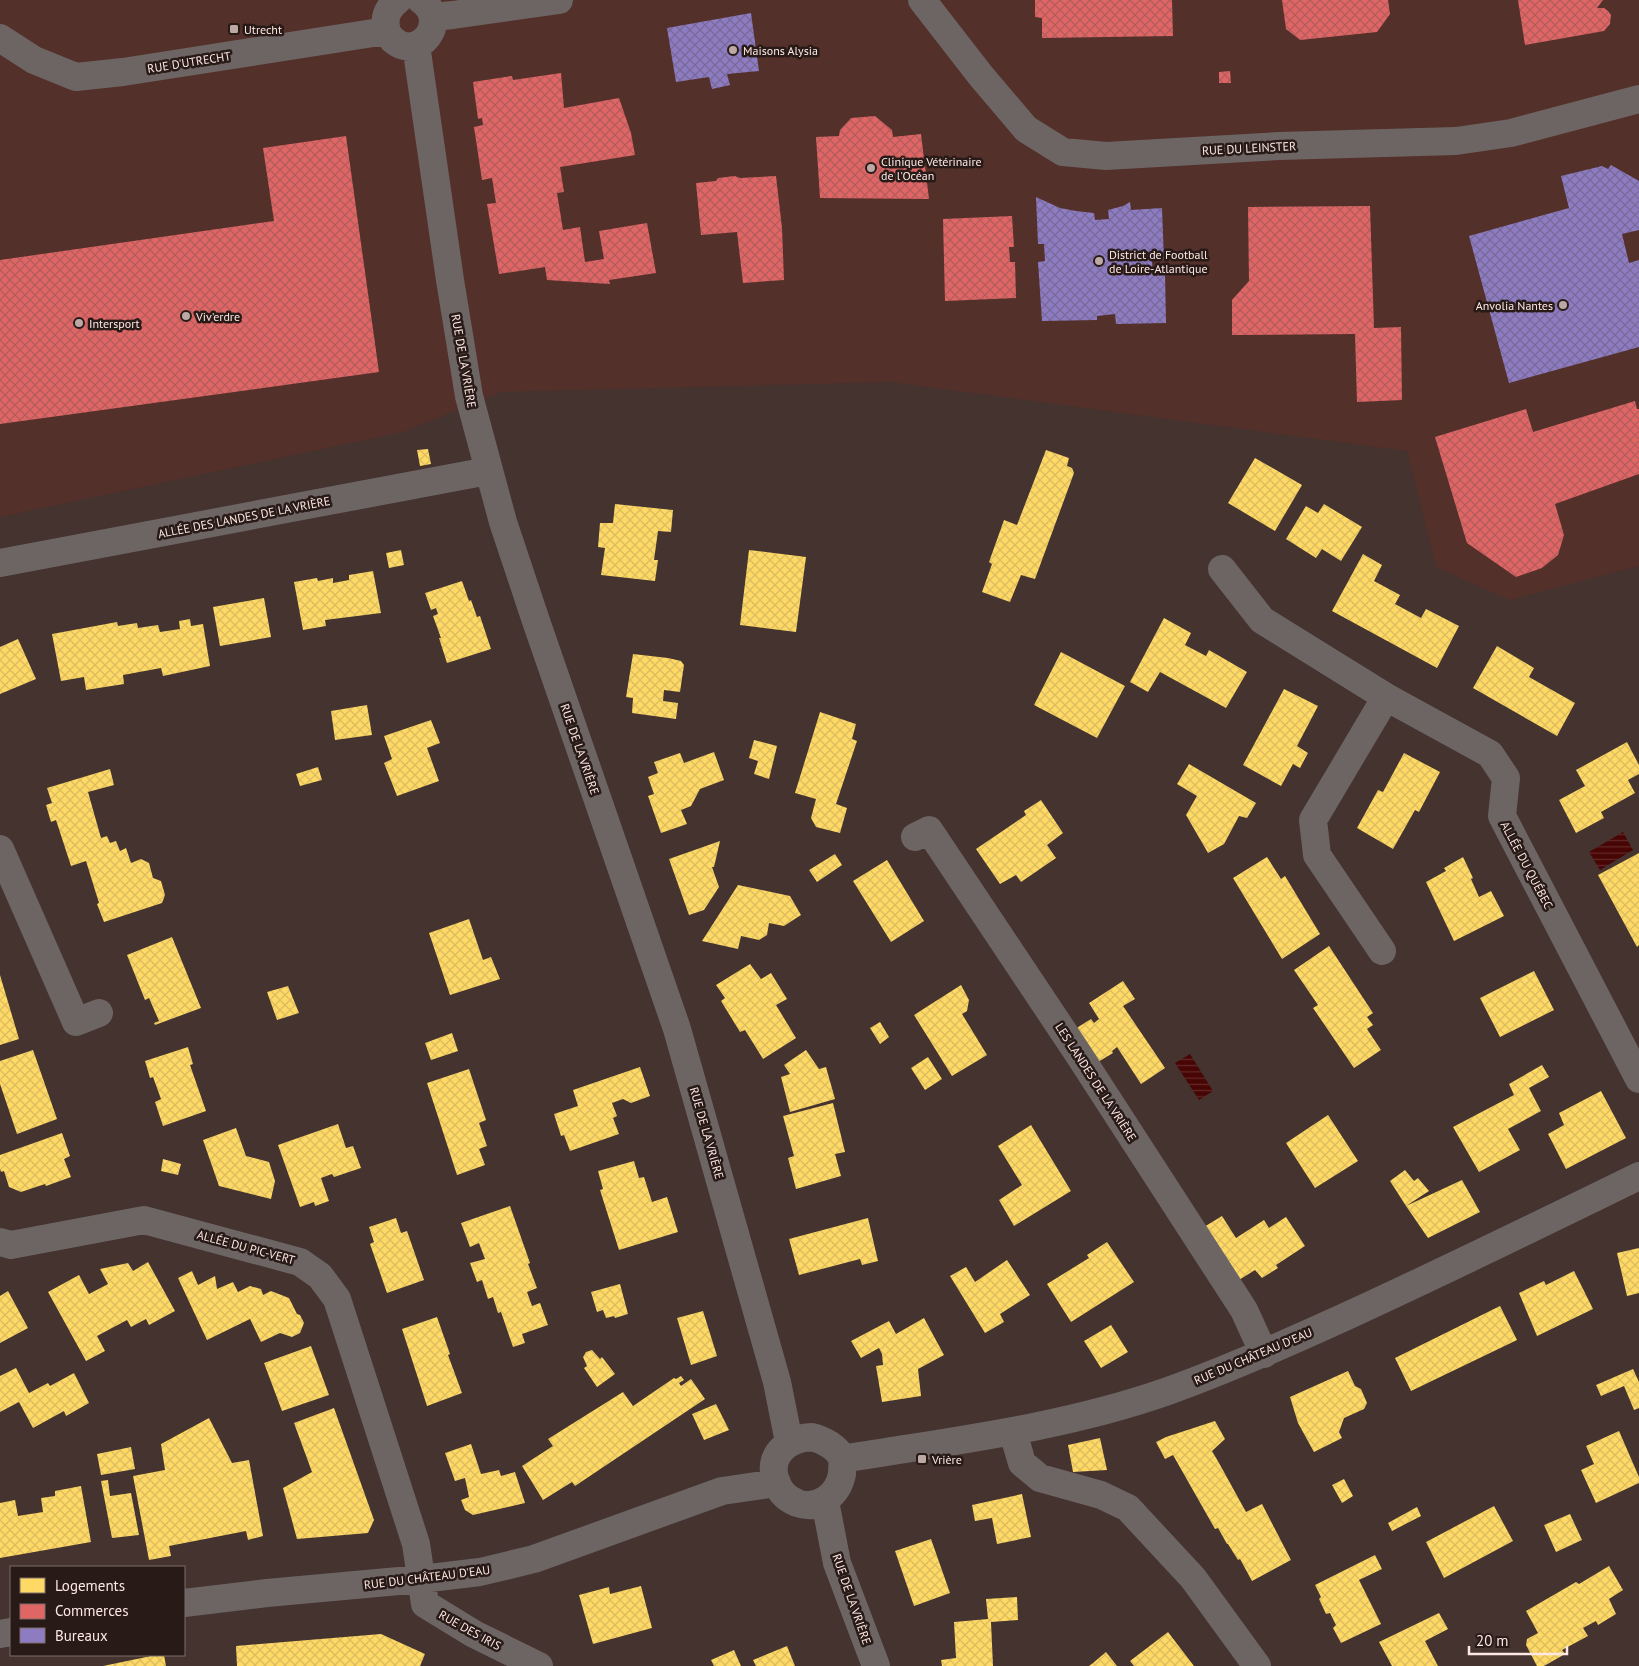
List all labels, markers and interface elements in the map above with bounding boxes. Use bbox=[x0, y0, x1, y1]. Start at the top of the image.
place label: Utrecht bbox=[244, 22, 282, 37]
marker: Utrecht bbox=[228, 23, 240, 35]
place label: Maisons Alysia bbox=[743, 43, 818, 58]
marker: Maisons Alysia bbox=[727, 44, 739, 56]
street label: RUE D'UTRECHT bbox=[146, 48, 232, 76]
street label: RUE DU LEINSTER bbox=[1202, 138, 1296, 158]
place label: Clinique Vétérinaire de l'Océan bbox=[881, 154, 982, 183]
marker: Clinique Vétérinaire de l'Océan bbox=[865, 162, 877, 174]
place label: District de Football de Loire-Atlantique bbox=[1109, 247, 1208, 276]
marker: District de Football de Loire-Atlantique bbox=[1093, 255, 1105, 267]
place label: Anvolia Nantes bbox=[1476, 298, 1553, 313]
marker: Anvolia Nantes bbox=[1557, 299, 1569, 311]
place label: Viv'erdre bbox=[195, 309, 240, 324]
marker: Viv'erdre bbox=[180, 310, 192, 322]
street label: RUE DE LA VRIÈRE bbox=[448, 313, 480, 409]
place label: Intersport bbox=[89, 316, 140, 331]
marker: Intersport bbox=[73, 317, 85, 329]
street label: ALLÉE DES LANDES DE LA VRIÈRE bbox=[157, 493, 331, 541]
street label: RUE DE LA VRIÈRE bbox=[557, 702, 603, 796]
street label: ALLÉE DU QUÉBEC bbox=[1498, 819, 1556, 912]
street label: LES LANDES DE LA VRIÈRE bbox=[1052, 1020, 1140, 1144]
street label: RUE DE LA VRIÈRE bbox=[687, 1085, 727, 1181]
street label: ALLÉE DU PIC-VERT bbox=[195, 1227, 297, 1267]
street label: RUE DU CHÂTEAU D'EAU bbox=[1192, 1324, 1314, 1388]
place label: Vrière bbox=[931, 1452, 962, 1467]
marker: Vrière bbox=[916, 1453, 928, 1465]
street label: RUE DE LA VRIÈRE bbox=[829, 1552, 875, 1646]
street label: RUE DU CHÂTEAU D'EAU bbox=[363, 1562, 491, 1592]
legend bbox=[10, 1566, 185, 1656]
text: Logements bbox=[55, 1576, 125, 1595]
text: Commerces bbox=[55, 1601, 129, 1620]
street label: RUE DES IRIS bbox=[436, 1607, 504, 1653]
scale bar bbox=[1469, 1624, 1566, 1656]
text: Bureaux bbox=[55, 1626, 108, 1645]
text: 20 m bbox=[1476, 1631, 1509, 1650]

